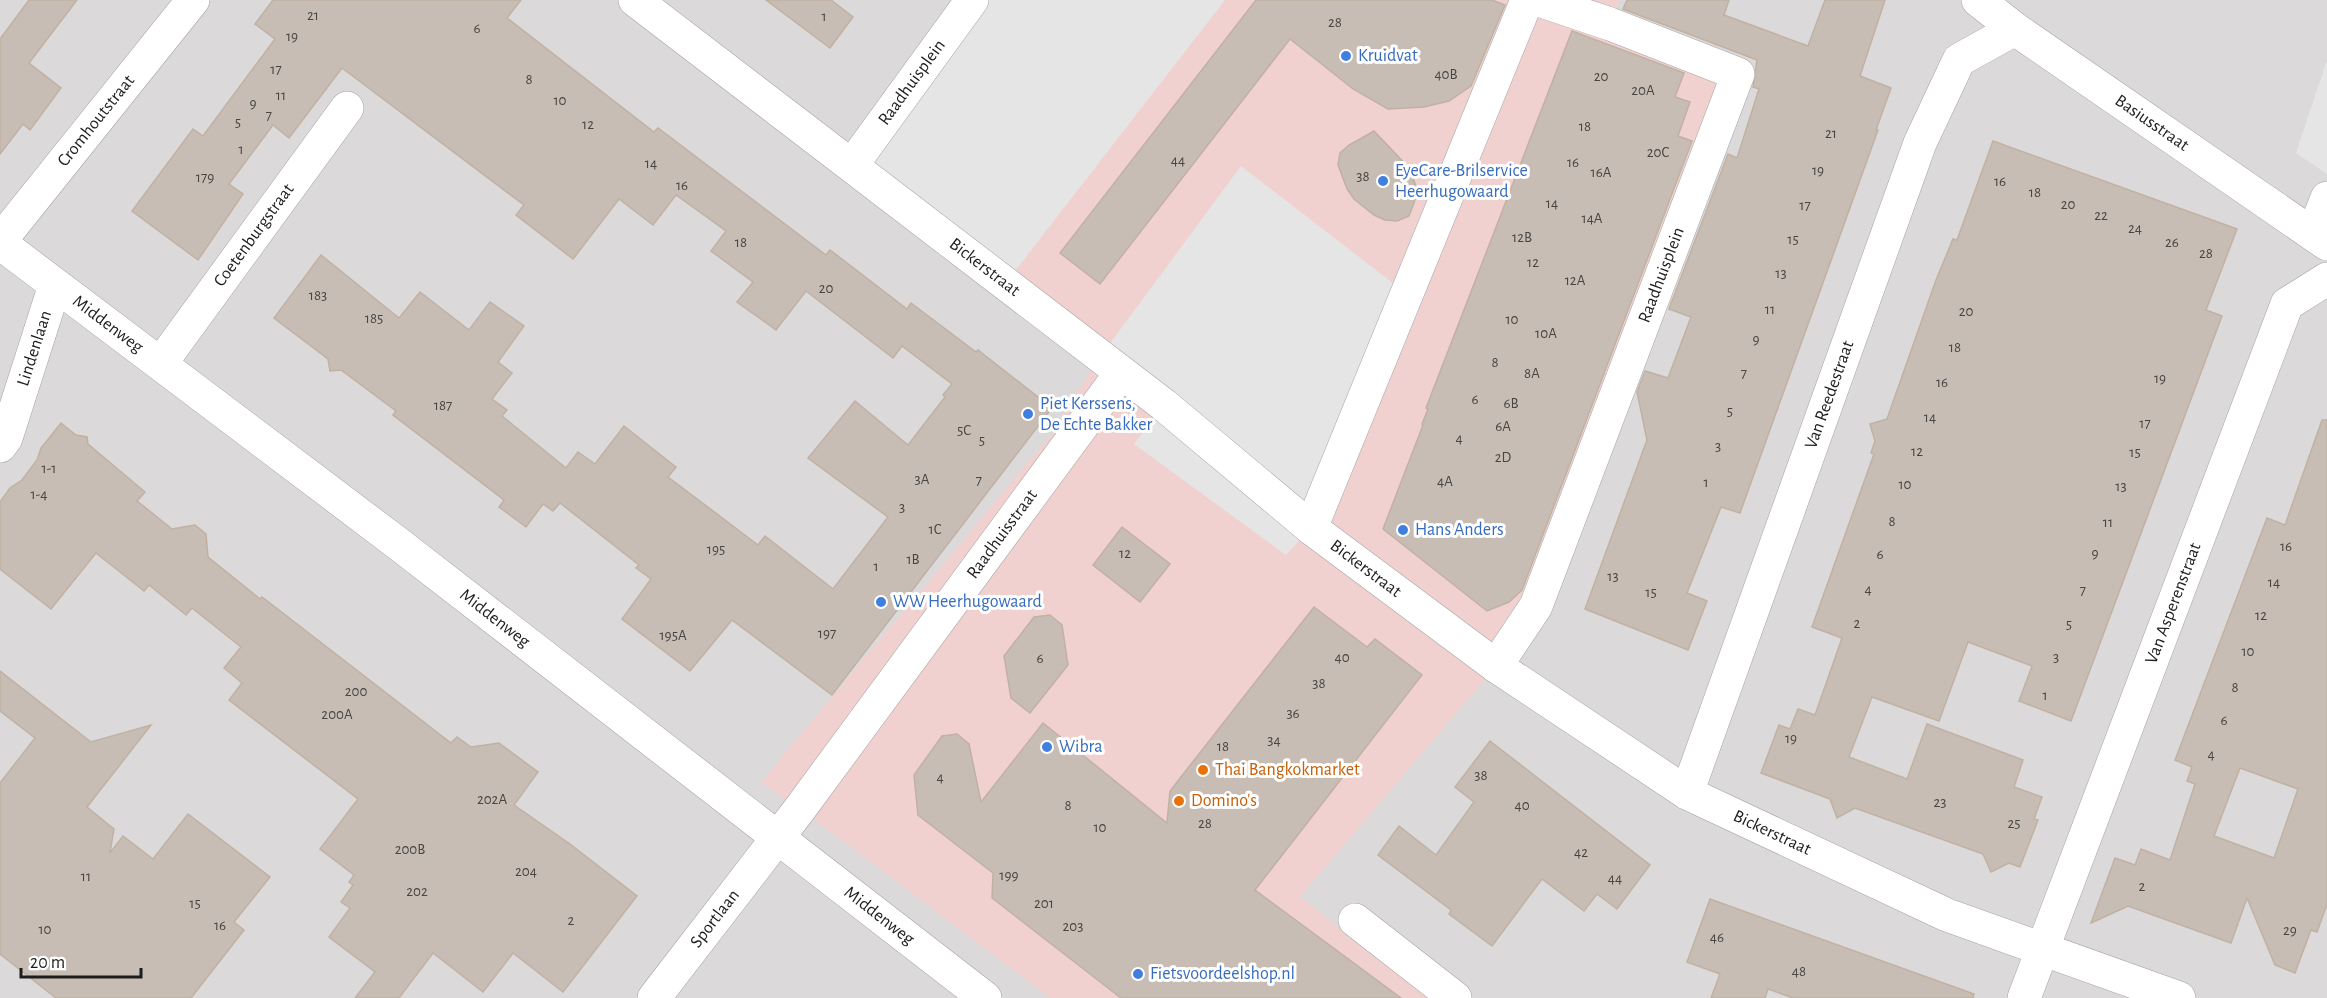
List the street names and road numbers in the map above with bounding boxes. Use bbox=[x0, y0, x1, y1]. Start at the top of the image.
street label: Raadhuisplein bbox=[875, 36, 949, 129]
street label: Cromhoutstraat bbox=[54, 71, 138, 170]
street label: Basiusstraat bbox=[2111, 92, 2192, 155]
street label: Coetenburgstraat bbox=[211, 180, 298, 290]
street label: Raadhuisplein bbox=[1635, 225, 1688, 325]
street label: Bickerstraat bbox=[946, 235, 1023, 300]
street label: Middenweg bbox=[69, 292, 147, 357]
street label: Lindenlaan bbox=[14, 308, 55, 389]
street label: Van Reedestraat bbox=[1802, 338, 1857, 451]
street label: Raadhuisstraat bbox=[964, 486, 1041, 582]
street label: Bickerstraat bbox=[1327, 537, 1405, 601]
street label: Van Asperenstraat bbox=[2142, 540, 2205, 666]
street label: Middenweg bbox=[456, 586, 533, 651]
street label: Bickerstraat bbox=[1730, 807, 1814, 859]
street label: Middenweg bbox=[841, 883, 918, 949]
street label: Sportlaan bbox=[687, 886, 743, 951]

